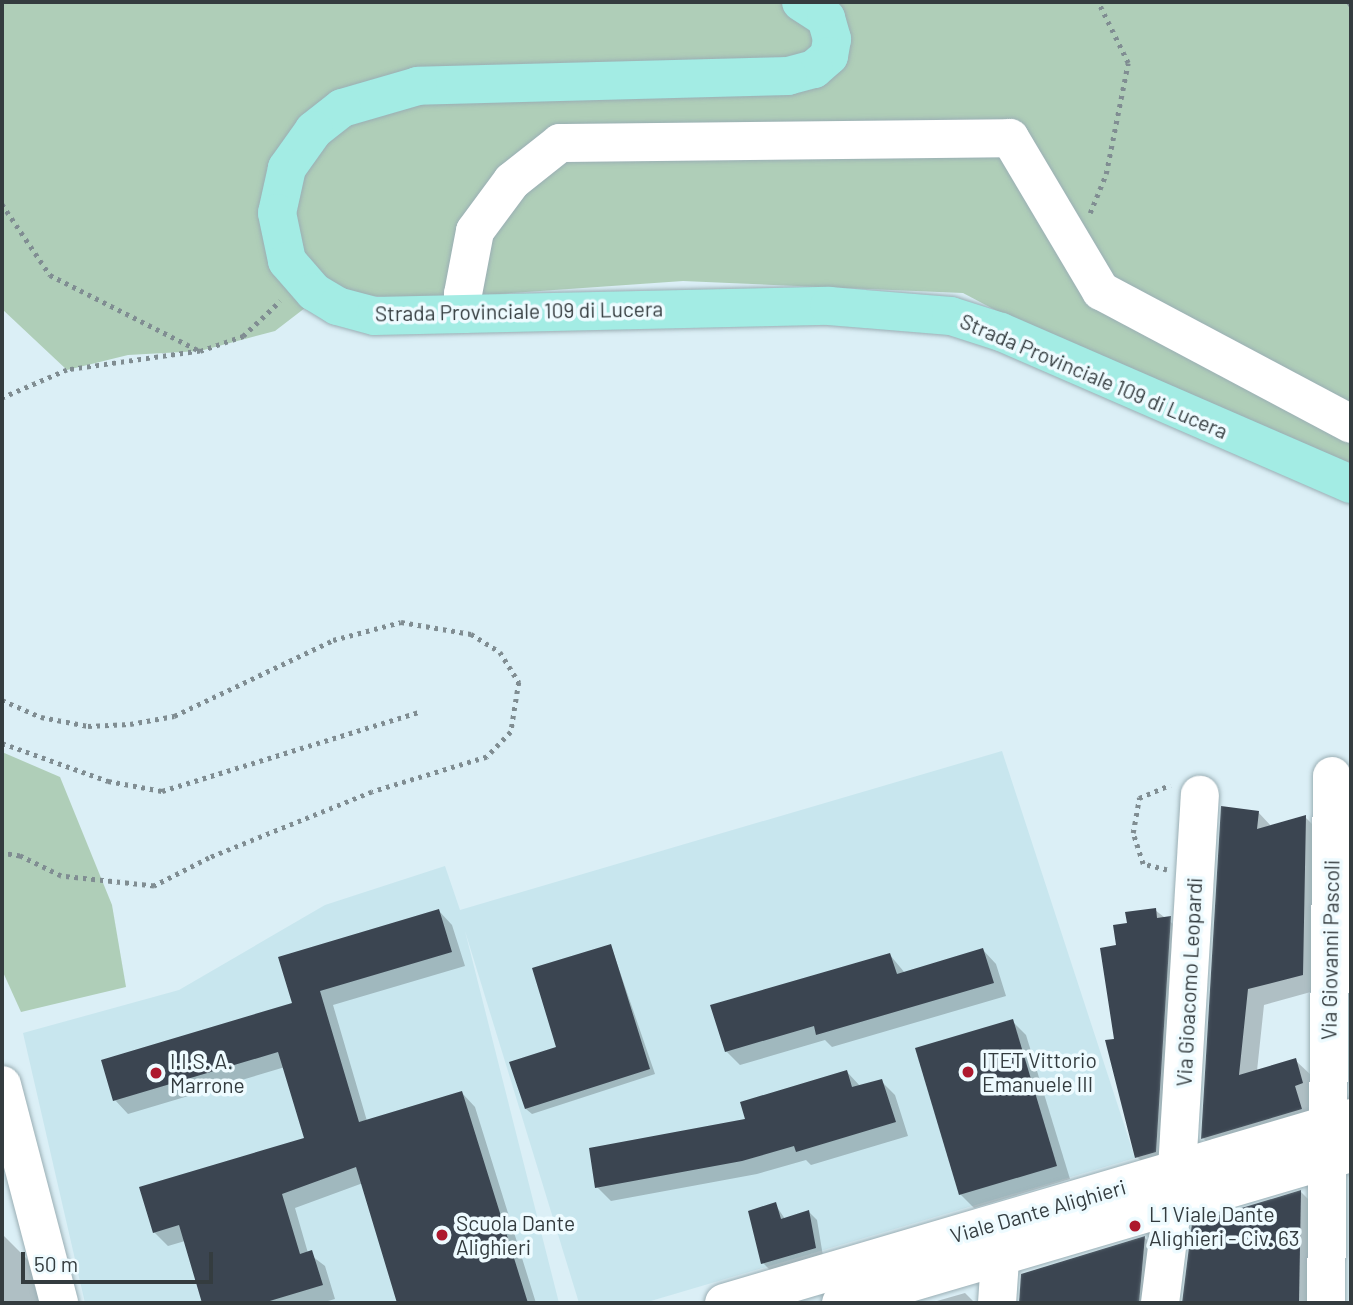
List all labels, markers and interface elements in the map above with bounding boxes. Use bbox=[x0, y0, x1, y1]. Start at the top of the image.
street label: Strada Provinciale 109 di Lucera bbox=[375, 296, 663, 326]
street label: Strada Provinciale 109 di Lucera bbox=[956, 308, 1232, 444]
street label: Via Giovanni Pascoli bbox=[1316, 860, 1344, 1040]
street label: Via Gioacomo Leopardi bbox=[1171, 877, 1207, 1087]
place label: ITET Vittorio Emanuele III bbox=[982, 1047, 1097, 1097]
place label: I.I.S. A. Marrone bbox=[170, 1048, 245, 1098]
marker: ITET Vittorio Emanuele III bbox=[960, 1064, 976, 1080]
marker: I.I.S. A. Marrone bbox=[148, 1065, 164, 1081]
street label: Viale Dante Alighieri bbox=[947, 1174, 1129, 1248]
place label: L1 Viale Dante Alighieri - Civ. 63 bbox=[1149, 1201, 1300, 1251]
place label: Scuola Dante Alighieri bbox=[456, 1210, 575, 1260]
marker: L1 Viale Dante Alighieri - Civ. 63 bbox=[1127, 1218, 1143, 1234]
marker: Scuola Dante Alighieri bbox=[434, 1227, 450, 1243]
scale bar bbox=[24, 1238, 217, 1282]
text: 50 m bbox=[34, 1251, 78, 1276]

